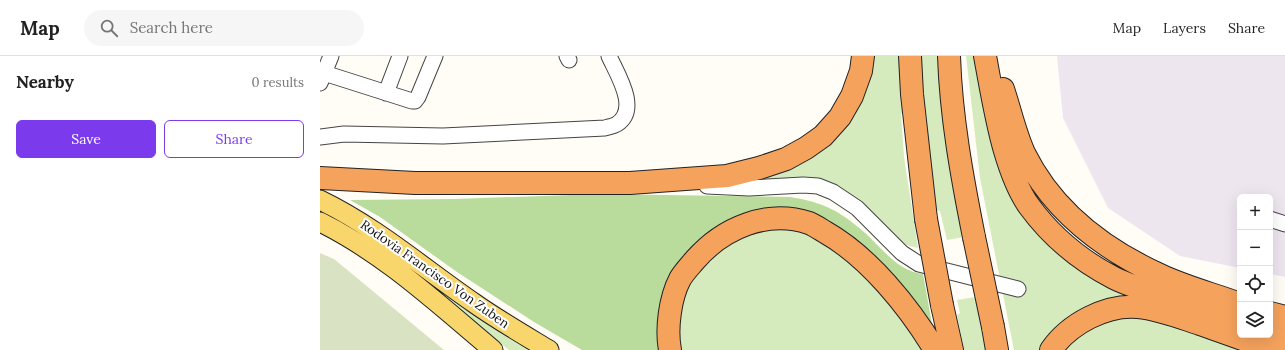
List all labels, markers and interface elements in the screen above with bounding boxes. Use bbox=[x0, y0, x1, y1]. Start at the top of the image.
search box bbox=[84, 10, 364, 46]
text: Map bbox=[20, 16, 60, 40]
icon: search bbox=[98, 17, 120, 39]
text: Search here bbox=[130, 18, 213, 37]
text: Map bbox=[1113, 19, 1141, 37]
text: Layers bbox=[1163, 19, 1206, 37]
text: Share bbox=[1228, 19, 1265, 37]
text: Nearby bbox=[16, 71, 74, 93]
text: 0 results bbox=[252, 74, 304, 91]
button: Save bbox=[16, 120, 156, 158]
button: Share bbox=[164, 120, 304, 158]
map controls bbox=[1237, 194, 1273, 338]
button: + bbox=[1237, 194, 1273, 230]
street label: Rodovia Francisco Von Zuben bbox=[357, 216, 513, 332]
button: − bbox=[1237, 230, 1273, 266]
button: locate bbox=[1237, 266, 1273, 302]
button: layers bbox=[1237, 302, 1273, 338]

